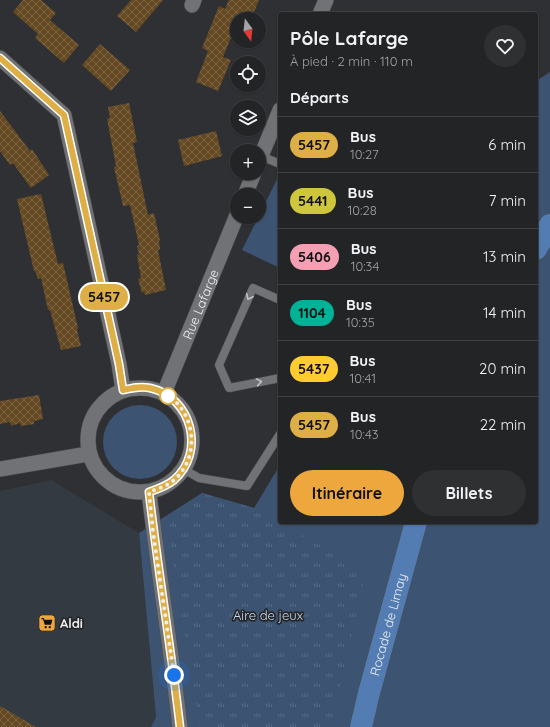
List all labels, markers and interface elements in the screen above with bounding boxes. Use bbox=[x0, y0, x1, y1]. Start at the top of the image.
north arrow bbox=[230, 12, 266, 48]
map controls bbox=[230, 12, 266, 224]
button: heart bbox=[484, 25, 526, 67]
text: Pôle Lafarge bbox=[290, 26, 409, 50]
text: À pied · 2 min · 110 m bbox=[290, 53, 413, 69]
button: locate bbox=[230, 56, 266, 92]
text: Départs bbox=[290, 88, 349, 107]
button: layers bbox=[230, 100, 266, 136]
text: Bus bbox=[350, 127, 376, 146]
text: 6 min bbox=[488, 135, 526, 154]
text: 5457 bbox=[298, 136, 330, 154]
button: + bbox=[230, 144, 266, 180]
text: 10:27 bbox=[350, 146, 379, 162]
text: Bus bbox=[348, 183, 373, 202]
button: − bbox=[230, 188, 266, 224]
text: 7 min bbox=[489, 191, 526, 210]
text: 5441 bbox=[298, 192, 328, 210]
text: 10:28 bbox=[348, 202, 377, 218]
text: Bus bbox=[351, 239, 377, 258]
text: 13 min bbox=[483, 247, 526, 266]
text: 5406 bbox=[298, 248, 331, 266]
text: 10:34 bbox=[351, 258, 379, 274]
street label: Rue Lafarge bbox=[179, 267, 222, 342]
line badge: 5457 bbox=[76, 284, 132, 310]
text: 5457 bbox=[88, 288, 120, 306]
one-way arrow bbox=[246, 293, 254, 301]
text: Bus bbox=[346, 295, 372, 314]
text: 14 min bbox=[483, 303, 526, 322]
text: 1104 bbox=[298, 304, 326, 322]
text: 10:35 bbox=[346, 314, 375, 330]
text: Bus bbox=[350, 351, 375, 370]
text: 20 min bbox=[479, 359, 526, 378]
text: 5437 bbox=[298, 360, 330, 378]
text: 10:41 bbox=[350, 370, 376, 386]
one-way arrow bbox=[256, 378, 262, 387]
unlabelled marker bbox=[159, 387, 177, 405]
text: Bus bbox=[350, 407, 376, 426]
text: 22 min bbox=[480, 415, 526, 434]
text: 5457 bbox=[298, 416, 330, 434]
text: 10:43 bbox=[350, 426, 379, 442]
button: Itinéraire bbox=[290, 470, 404, 516]
button: Billets bbox=[412, 470, 526, 516]
street label: Rocade de Limay bbox=[366, 571, 410, 678]
park label: Aire de jeux bbox=[233, 607, 303, 623]
supermarket icon: Aldi bbox=[37, 613, 57, 633]
place label: Aldi bbox=[60, 615, 83, 631]
your location bbox=[164, 665, 184, 685]

